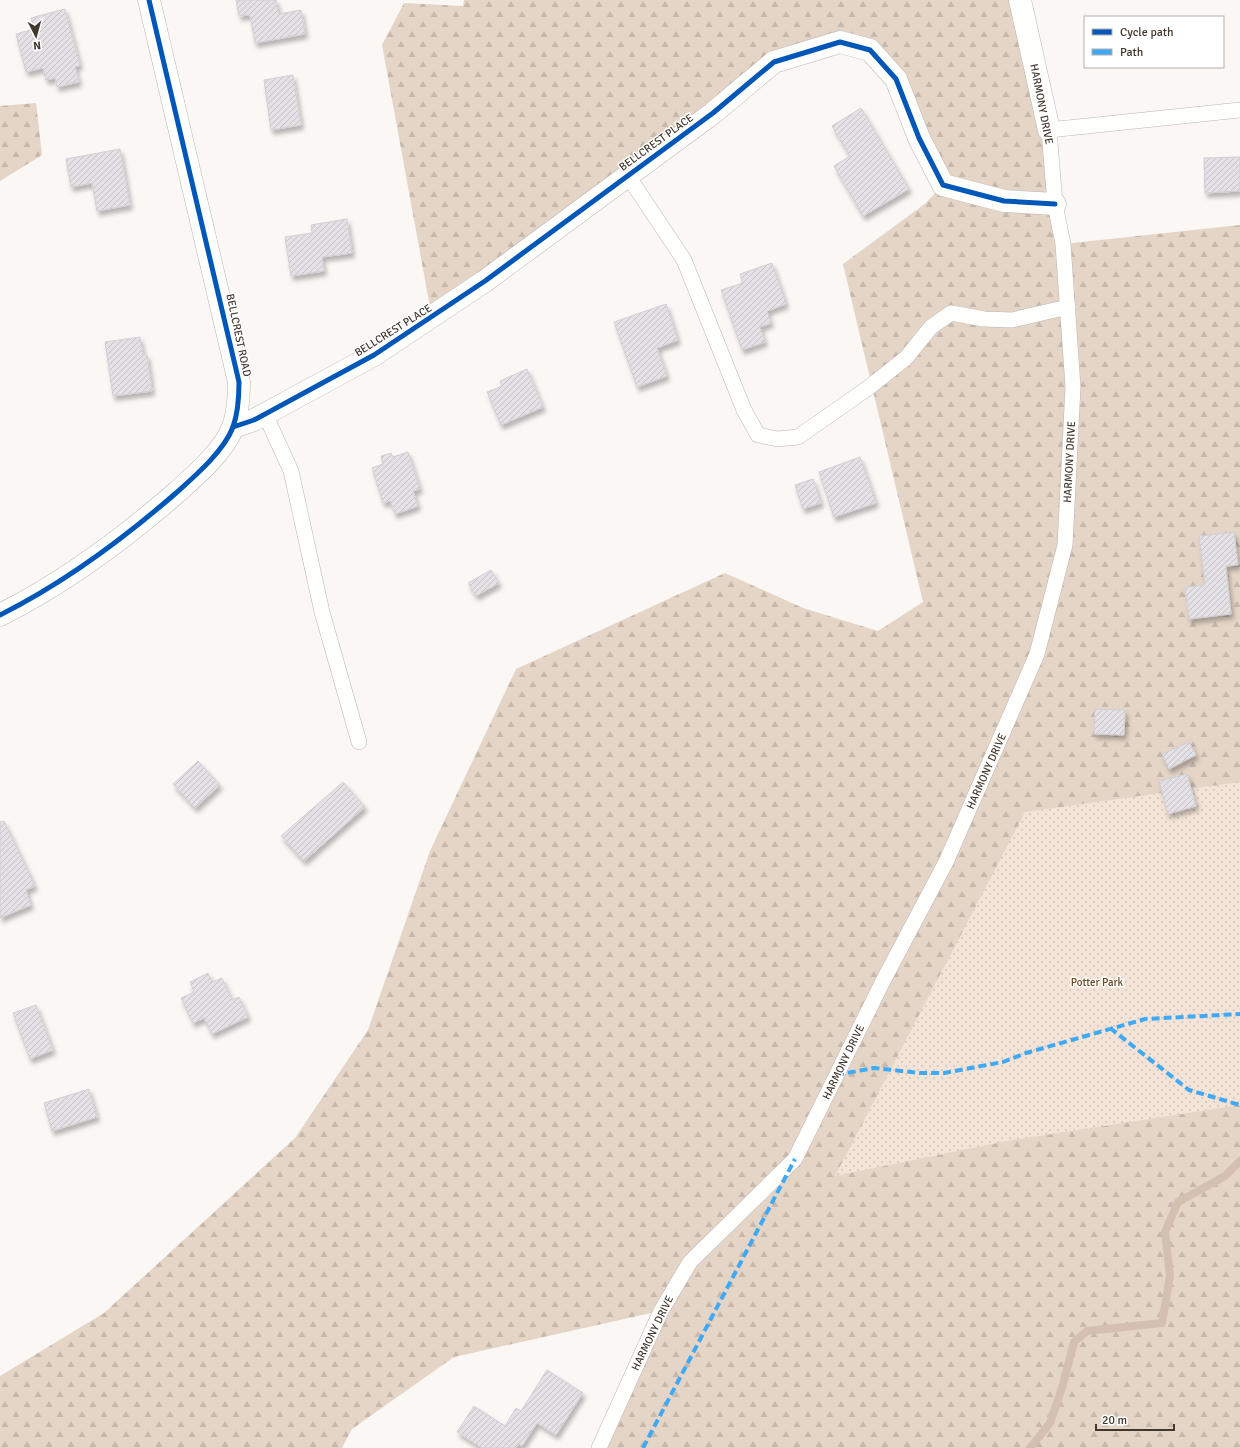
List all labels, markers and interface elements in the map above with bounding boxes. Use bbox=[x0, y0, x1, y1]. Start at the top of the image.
north arrow bbox=[16, 16, 56, 56]
legend bbox=[1084, 16, 1224, 68]
text: Cycle path bbox=[1120, 25, 1173, 40]
text: N bbox=[33, 39, 41, 52]
text: Path bbox=[1120, 45, 1143, 60]
street label: HARMONY DRIVE bbox=[1027, 63, 1056, 145]
street label: BELLCREST PLACE bbox=[617, 111, 696, 174]
street label: BELLCREST ROAD bbox=[223, 292, 254, 378]
street label: BELLCREST PLACE bbox=[352, 301, 434, 359]
street label: HARMONY DRIVE bbox=[1061, 421, 1078, 503]
street label: HARMONY DRIVE bbox=[964, 731, 1009, 811]
park label: Potter Park bbox=[1071, 976, 1124, 989]
street label: HARMONY DRIVE bbox=[820, 1023, 867, 1102]
street label: HARMONY DRIVE bbox=[629, 1294, 676, 1373]
scale bar bbox=[1096, 1406, 1174, 1432]
text: 20 m bbox=[1102, 1413, 1127, 1428]

